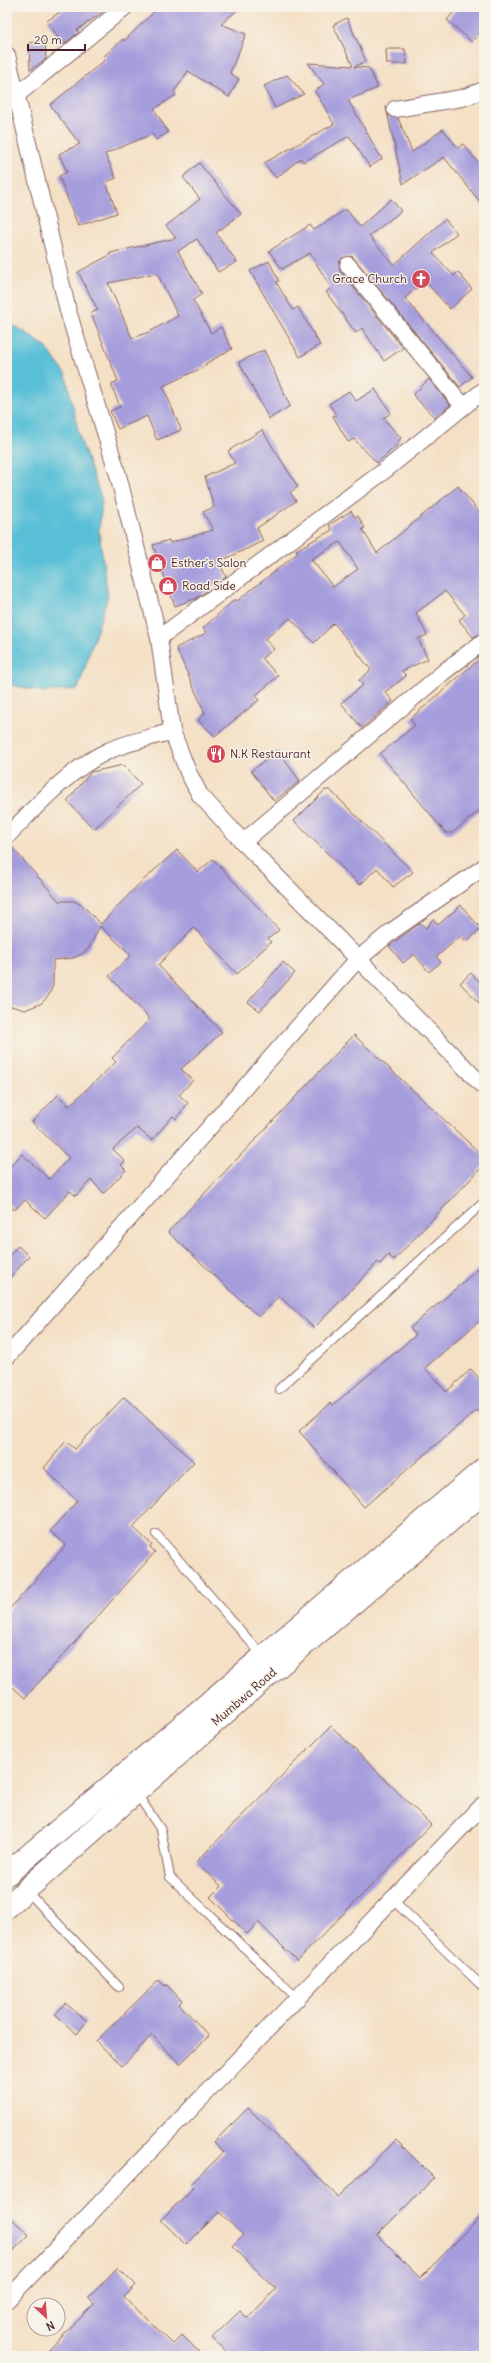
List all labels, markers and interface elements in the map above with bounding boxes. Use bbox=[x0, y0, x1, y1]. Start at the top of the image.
scale bar bbox=[28, 26, 85, 52]
text: 20 m bbox=[34, 32, 62, 47]
church icon: Grace Church bbox=[410, 268, 432, 290]
place label: Grace Church bbox=[332, 271, 407, 286]
shop icon: Esther's Salon bbox=[146, 552, 168, 574]
place label: Esther's Salon bbox=[171, 555, 246, 570]
shop icon: Road Side bbox=[157, 575, 179, 597]
place label: Road Side bbox=[182, 578, 236, 593]
restaurant icon: N.K Restaurant bbox=[205, 743, 227, 765]
place label: N.K Restaurant bbox=[230, 746, 311, 761]
street label: Mumbwa Road bbox=[208, 1664, 279, 1729]
north arrow bbox=[26, 2297, 66, 2337]
text: N bbox=[44, 2318, 57, 2334]

